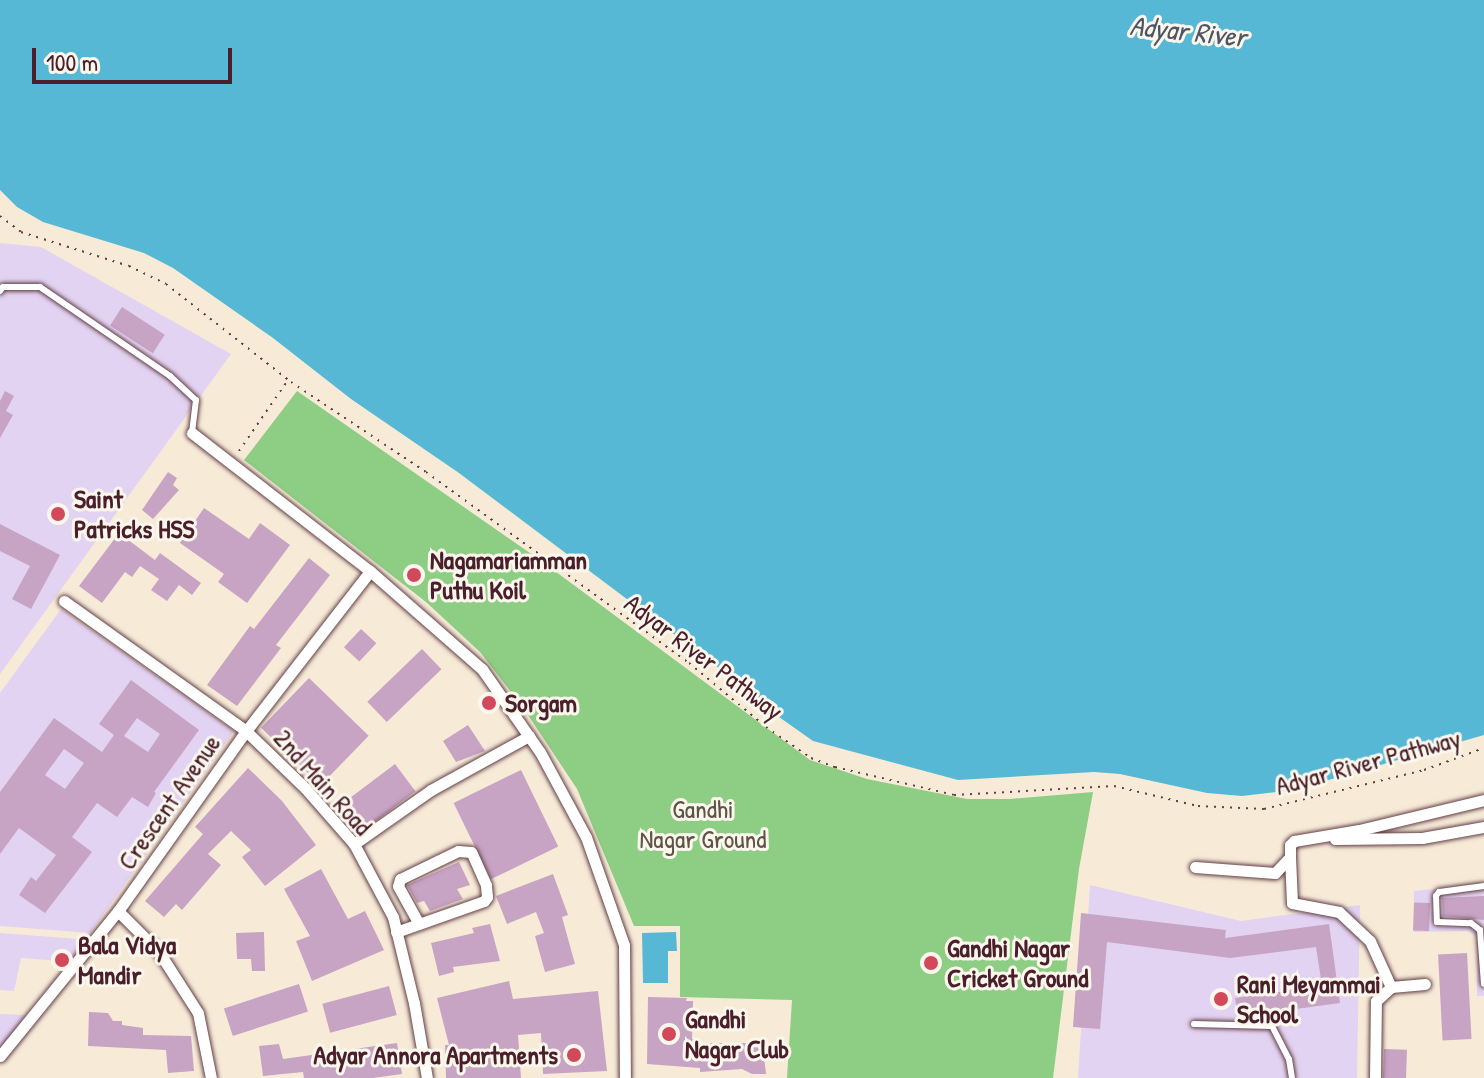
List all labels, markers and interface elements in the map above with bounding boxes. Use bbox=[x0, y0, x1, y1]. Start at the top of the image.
water label: Adyar River bbox=[1128, 8, 1248, 54]
scale bar bbox=[36, 32, 236, 82]
text: 100 m bbox=[46, 46, 98, 78]
place label: Saint Patricks HSS bbox=[74, 483, 194, 544]
marker: Saint Patricks HSS bbox=[49, 505, 67, 523]
place label: Nagamariamman Puthu Koil bbox=[430, 544, 587, 606]
marker: Nagamariamman Puthu Koil bbox=[405, 566, 423, 584]
street label: Adyar River Pathway bbox=[619, 587, 789, 727]
place label: Sorgam bbox=[505, 687, 577, 719]
marker: Sorgam bbox=[480, 694, 498, 712]
street label: Adyar River Pathway bbox=[1272, 722, 1464, 802]
street label: 2nd Main Road bbox=[267, 723, 379, 841]
street label: Crescent Avenue bbox=[111, 728, 227, 876]
park label: Gandhi Nagar Ground bbox=[639, 793, 767, 854]
place label: Bala Vidya Mandir bbox=[78, 929, 176, 990]
place label: Gandhi Nagar Cricket Ground bbox=[947, 932, 1088, 994]
marker: Bala Vidya Mandir bbox=[53, 951, 71, 969]
marker: Gandhi Nagar Cricket Ground bbox=[922, 954, 940, 972]
place label: Rani Meyammai School bbox=[1237, 968, 1381, 1030]
marker: Rani Meyammai School bbox=[1212, 990, 1230, 1008]
place label: Gandhi Nagar Club bbox=[685, 1003, 789, 1064]
marker: Gandhi Nagar Club bbox=[660, 1025, 678, 1043]
place label: Adyar Annora Apartments bbox=[313, 1039, 558, 1071]
marker: Adyar Annora Apartments bbox=[565, 1046, 583, 1064]

